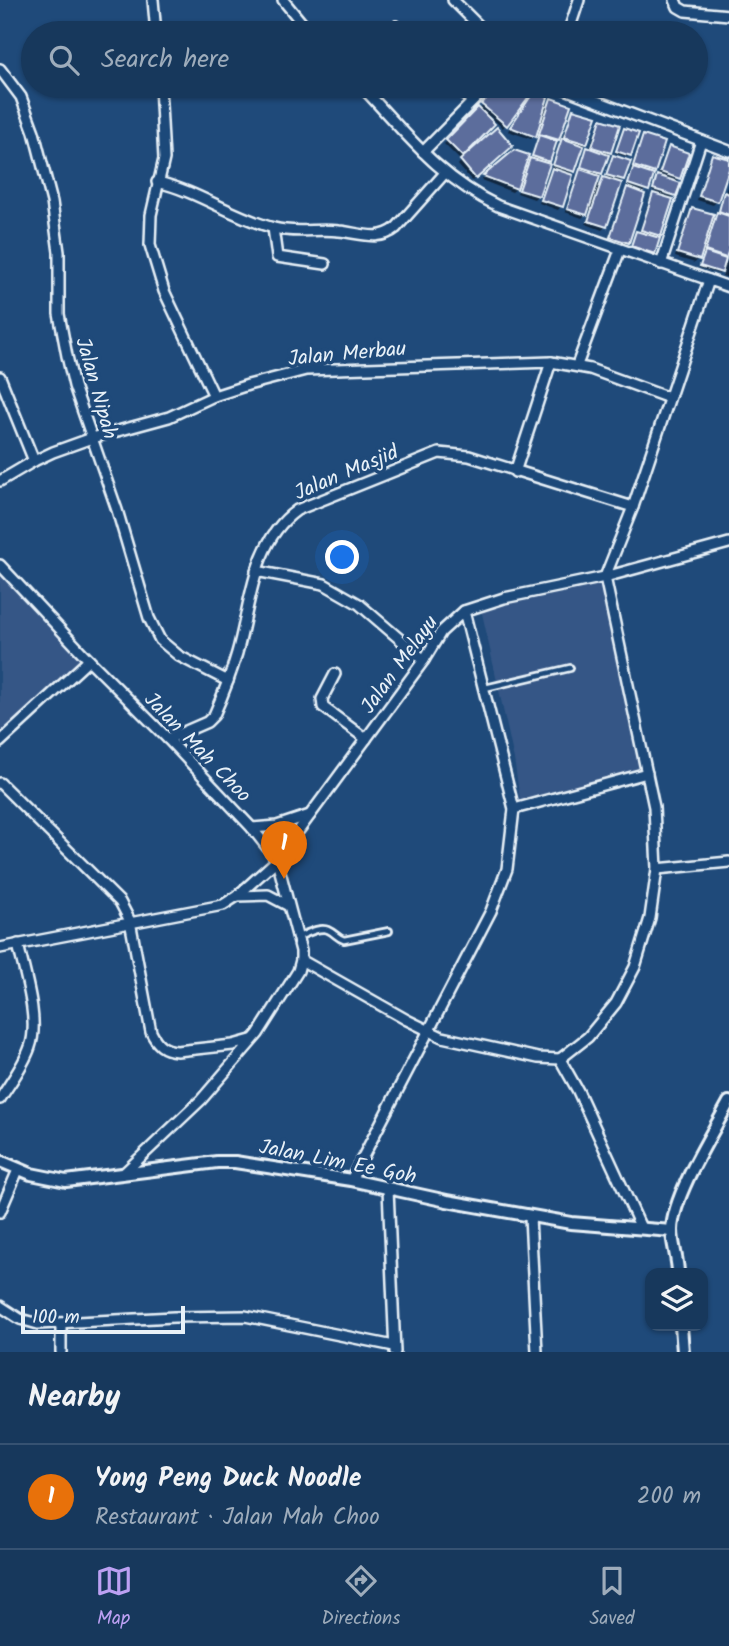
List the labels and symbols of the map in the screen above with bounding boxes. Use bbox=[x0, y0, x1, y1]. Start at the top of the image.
street label: Jalan Merbau bbox=[287, 333, 407, 376]
street label: Jalan Nipah bbox=[65, 334, 126, 443]
street label: Jalan Masjid bbox=[289, 436, 404, 510]
your location bbox=[325, 540, 359, 574]
street label: Jalan Melayu bbox=[353, 609, 447, 721]
street label: Jalan Mah Choo bbox=[135, 685, 259, 811]
pin: 1 bbox=[261, 821, 307, 879]
street label: Jalan Lim Ee Goh bbox=[256, 1131, 419, 1194]
scale bar bbox=[21, 1303, 186, 1335]

